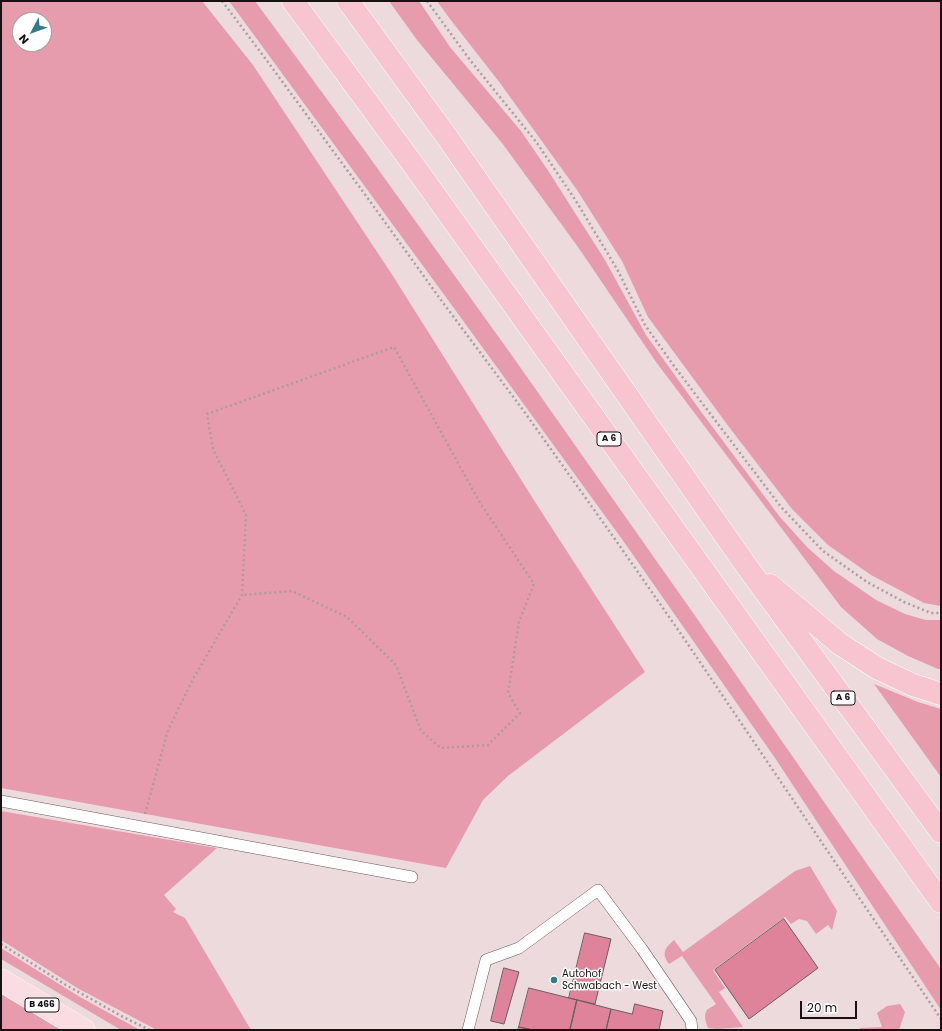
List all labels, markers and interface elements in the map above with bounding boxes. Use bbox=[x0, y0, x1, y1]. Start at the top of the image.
north arrow bbox=[12, 12, 52, 52]
text: N bbox=[15, 31, 32, 48]
road number: A 6 bbox=[597, 432, 621, 446]
road number: A 6 bbox=[831, 691, 855, 705]
place label: Autohof Schwabach - West bbox=[562, 968, 657, 992]
marker: Autohof Schwabach - West bbox=[549, 975, 559, 985]
scale bar bbox=[802, 993, 859, 1019]
road number: B 466 bbox=[25, 998, 59, 1012]
text: 20 m bbox=[807, 999, 837, 1016]

